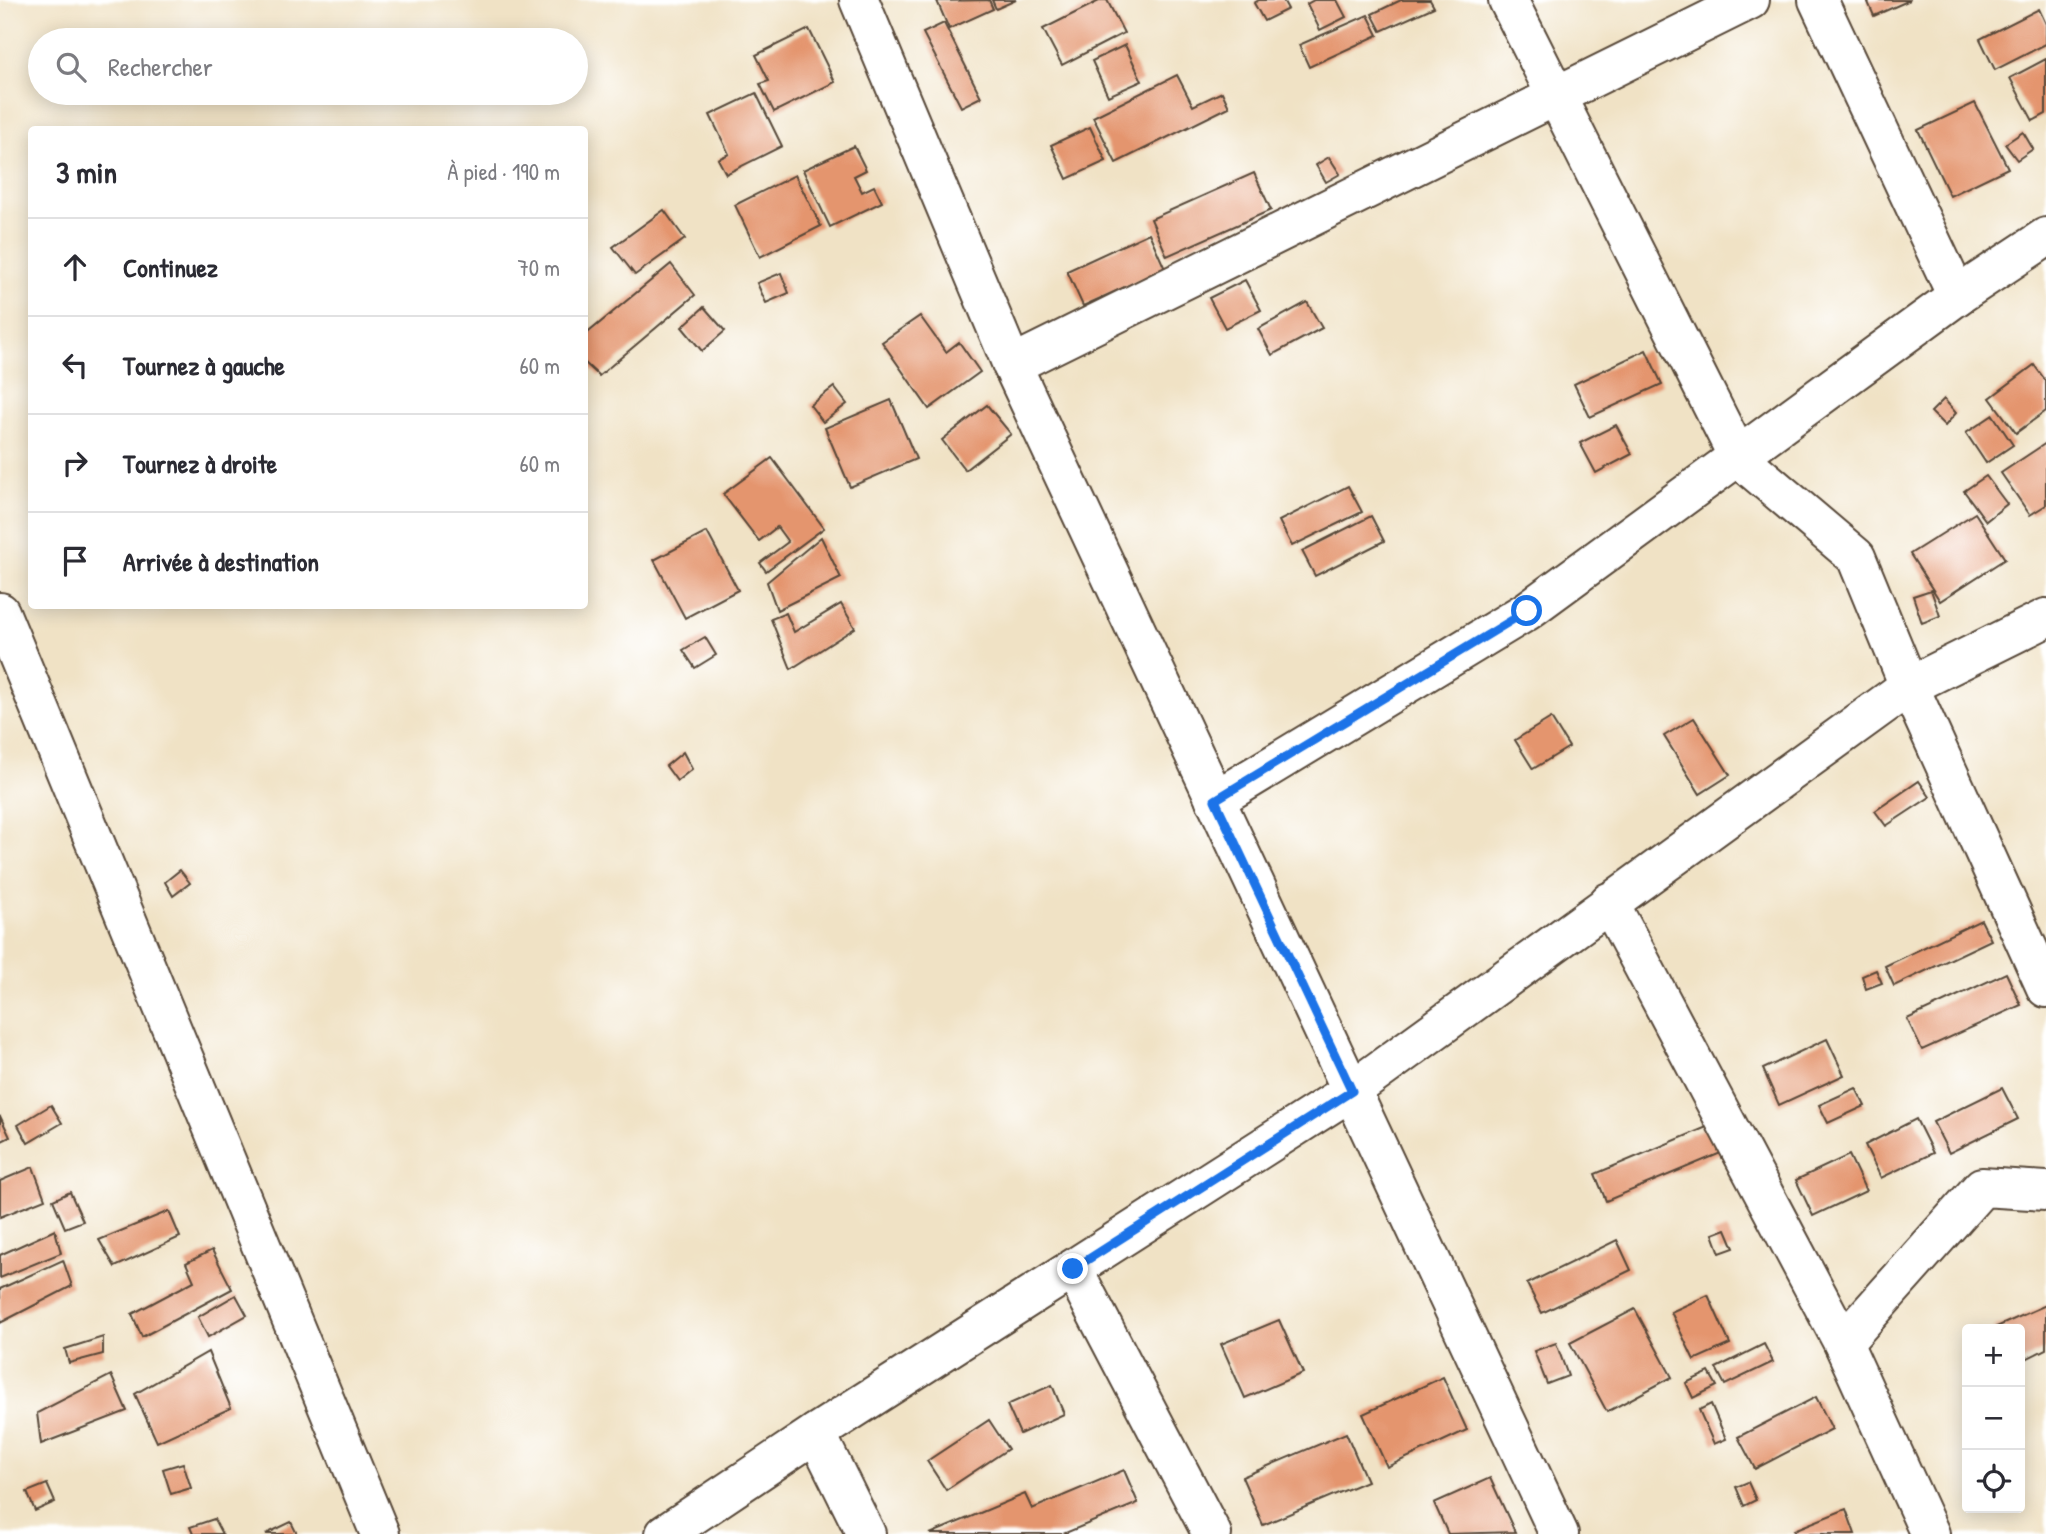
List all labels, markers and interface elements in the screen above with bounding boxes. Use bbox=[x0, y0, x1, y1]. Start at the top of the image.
search box bbox=[28, 28, 588, 105]
icon: search bbox=[52, 48, 90, 86]
text: Rechercher bbox=[108, 49, 213, 84]
text: 3 min bbox=[56, 152, 117, 192]
text: À pied · 190 m bbox=[447, 156, 560, 187]
icon: ahead bbox=[56, 248, 94, 286]
text: Continuez bbox=[123, 250, 218, 285]
text: 70 m bbox=[517, 252, 560, 283]
icon: left bbox=[56, 346, 94, 384]
text: Tournez à gauche bbox=[123, 348, 285, 383]
text: 60 m bbox=[520, 350, 560, 381]
icon: right bbox=[56, 444, 94, 482]
text: Tournez à droite bbox=[123, 446, 277, 481]
text: 60 m bbox=[520, 448, 560, 479]
icon: arrive bbox=[56, 542, 94, 580]
text: Arrivée à destination bbox=[123, 544, 319, 579]
route start bbox=[1511, 595, 1542, 626]
route end bbox=[1057, 1253, 1088, 1284]
map controls bbox=[1962, 1324, 2025, 1513]
button: + bbox=[1962, 1324, 2025, 1387]
button: − bbox=[1962, 1387, 2025, 1450]
button: locate bbox=[1962, 1450, 2025, 1513]

